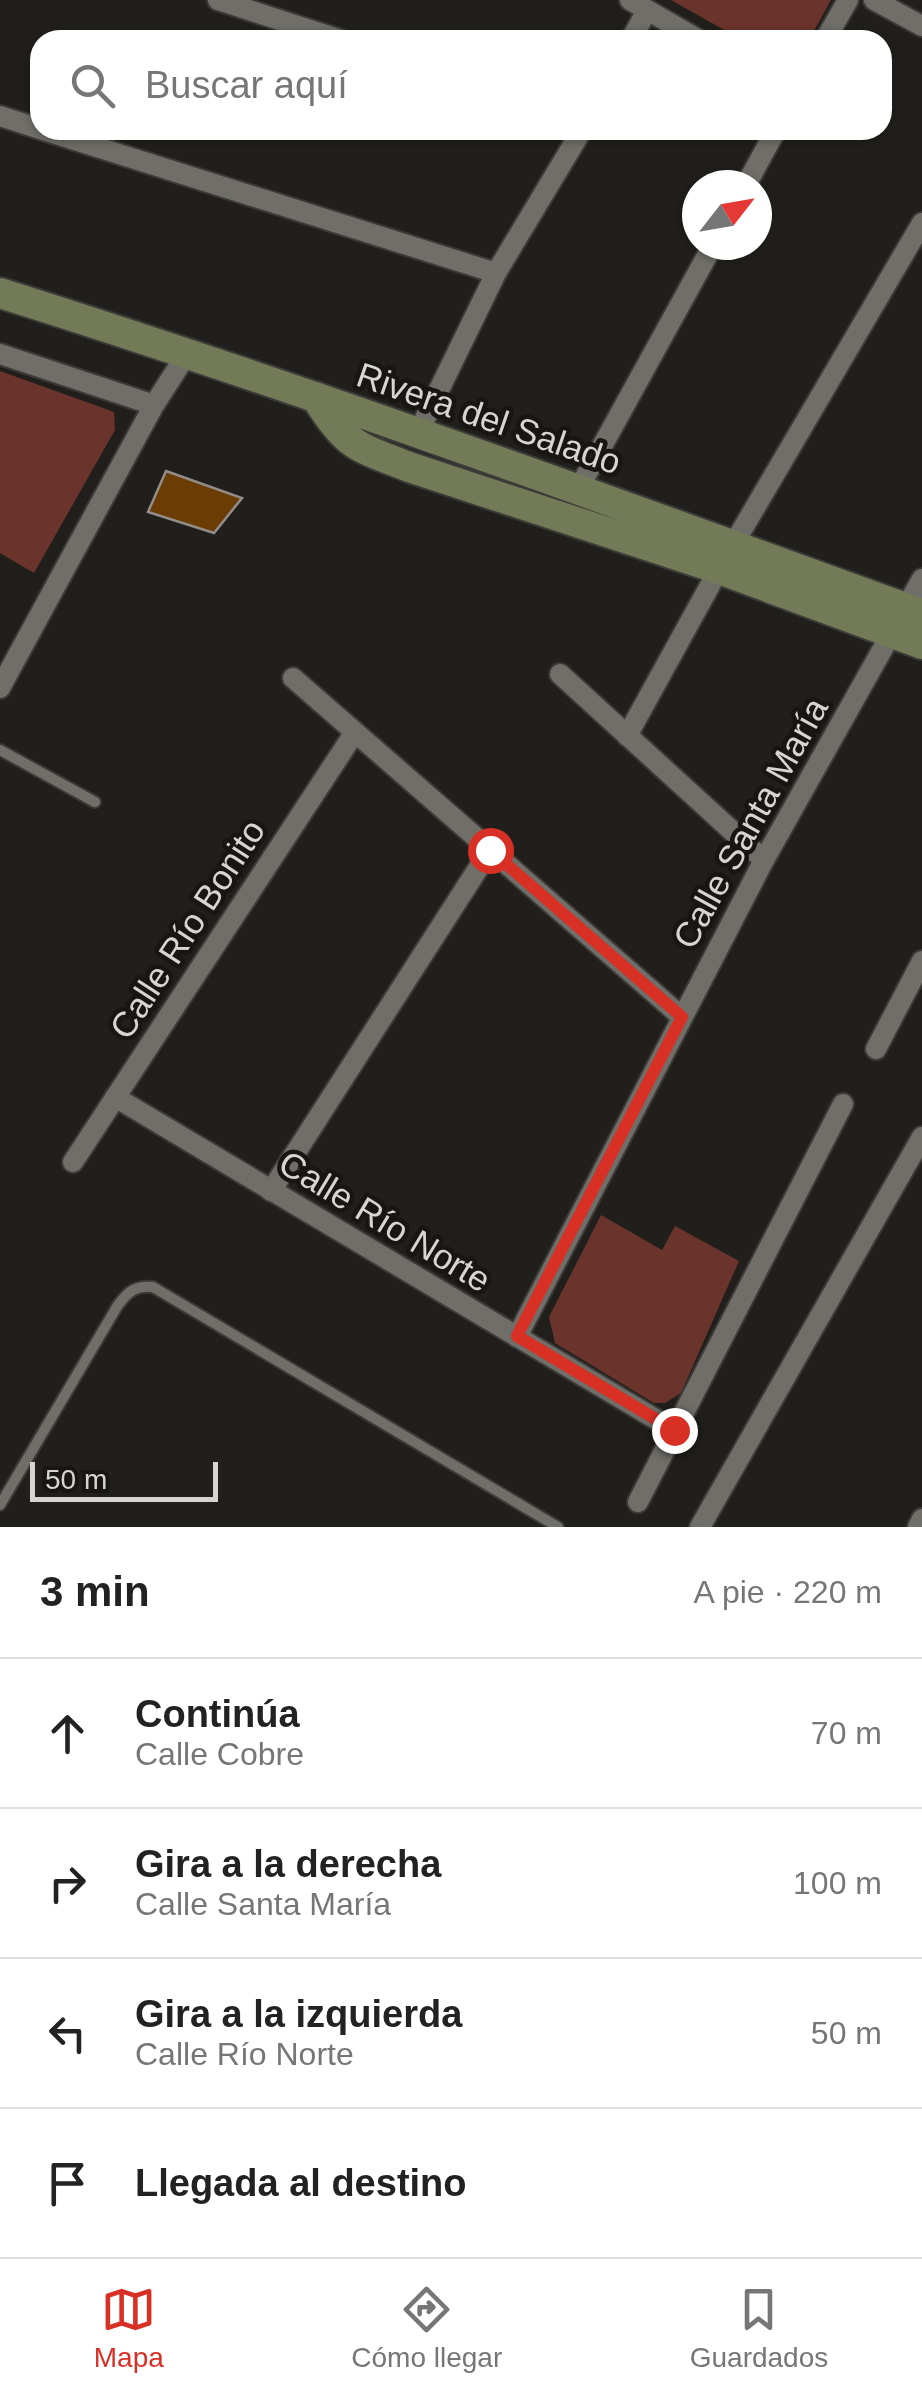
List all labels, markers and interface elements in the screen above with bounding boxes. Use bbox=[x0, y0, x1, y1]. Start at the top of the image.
search box bbox=[30, 30, 892, 140]
icon: search bbox=[65, 58, 120, 113]
text: Buscar aquí bbox=[145, 64, 348, 106]
north arrow bbox=[682, 170, 772, 260]
street label: Rivera del Salado bbox=[352, 355, 626, 481]
street label: Calle Santa María bbox=[665, 691, 835, 955]
street label: Calle Río Bonito bbox=[102, 812, 272, 1046]
route start bbox=[468, 828, 514, 874]
street label: Calle Río Norte bbox=[272, 1143, 498, 1299]
route end bbox=[652, 1408, 698, 1454]
scale bar bbox=[30, 1457, 218, 1502]
text: 50 m bbox=[45, 1464, 107, 1495]
text: 3 min bbox=[40, 1568, 150, 1615]
text: A pie · 220 m bbox=[693, 1574, 882, 1610]
text: Continúa bbox=[135, 1693, 300, 1735]
icon: ahead bbox=[40, 1706, 95, 1761]
text: 70 m bbox=[811, 1715, 882, 1751]
text: Calle Cobre bbox=[135, 1736, 304, 1772]
text: Gira a la derecha bbox=[135, 1843, 441, 1885]
icon: right bbox=[40, 1856, 95, 1911]
text: 100 m bbox=[793, 1865, 882, 1901]
text: Calle Santa María bbox=[135, 1886, 391, 1922]
text: Gira a la izquierda bbox=[135, 1993, 462, 2035]
icon: left bbox=[40, 2006, 95, 2061]
text: 50 m bbox=[811, 2015, 882, 2051]
text: Calle Río Norte bbox=[135, 2036, 354, 2072]
icon: arrive bbox=[40, 2156, 95, 2211]
text: Llegada al destino bbox=[135, 2162, 467, 2204]
tab: Mapa bbox=[94, 2282, 164, 2374]
tab: Cómo llegar bbox=[351, 2282, 502, 2374]
tab: Guardados bbox=[690, 2282, 828, 2374]

